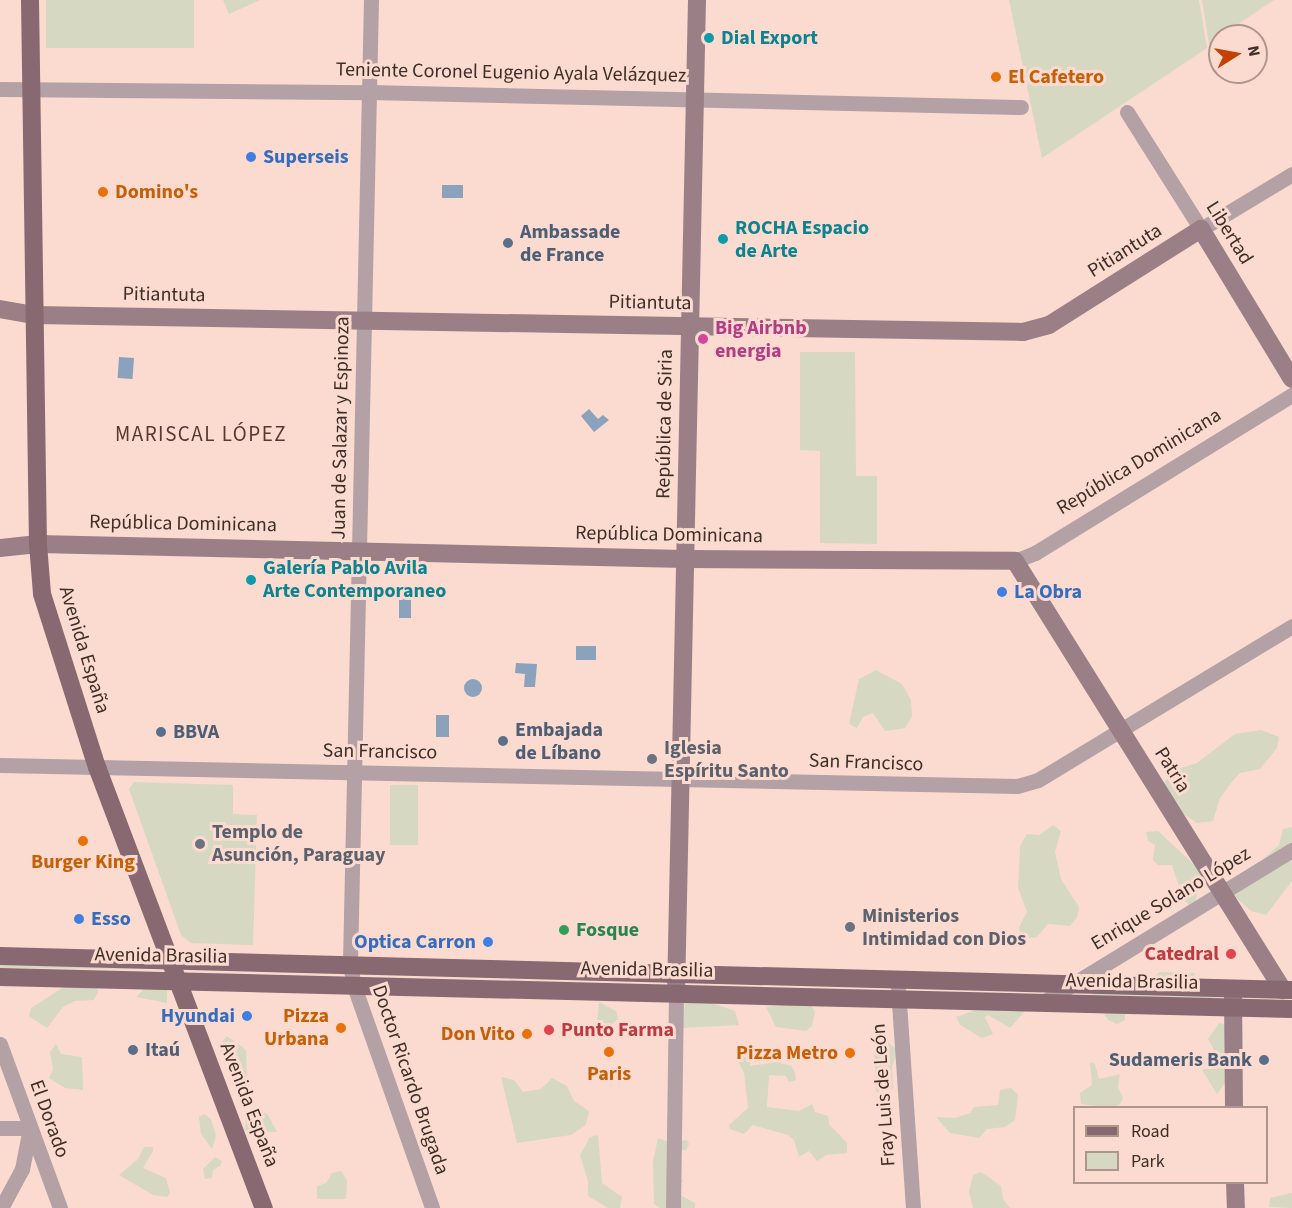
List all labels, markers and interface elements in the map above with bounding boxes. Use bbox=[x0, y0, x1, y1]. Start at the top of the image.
north arrow bbox=[1208, 24, 1268, 84]
place label: Dial Export bbox=[721, 26, 818, 50]
marker: Dial Export bbox=[702, 31, 716, 45]
text: N bbox=[1242, 44, 1266, 58]
street label: Teniente Coronel Eugenio Ayala Velázquez bbox=[335, 58, 687, 88]
place label: El Cafetero bbox=[1008, 65, 1104, 89]
marker: El Cafetero bbox=[989, 70, 1003, 84]
place label: Superseis bbox=[263, 145, 349, 169]
marker: Superseis bbox=[244, 150, 258, 164]
place label: Domino's bbox=[115, 180, 198, 204]
marker: Domino's bbox=[96, 185, 110, 199]
street label: Libertad bbox=[1200, 197, 1258, 269]
place label: ROCHA Espacio de Arte bbox=[735, 216, 869, 263]
street label: Pitiantuta bbox=[1083, 219, 1167, 283]
place label: Ambassade de France bbox=[520, 220, 620, 267]
marker: ROCHA Espacio de Arte bbox=[716, 232, 730, 246]
marker: Ambassade de France bbox=[501, 236, 515, 250]
street label: Pitiantuta bbox=[122, 282, 206, 308]
street label: Pitiantuta bbox=[608, 290, 692, 316]
street label: Juan de Salazar y Espinoza bbox=[327, 316, 355, 540]
place label: Big Airbnb energia bbox=[715, 316, 807, 363]
marker: Big Airbnb energia bbox=[696, 332, 710, 346]
street label: República de Siria bbox=[652, 349, 678, 499]
street label: República Dominicana bbox=[1052, 403, 1226, 521]
district label: MARISCAL LÓPEZ bbox=[115, 421, 287, 447]
street label: República Dominicana bbox=[89, 510, 277, 538]
street label: República Dominicana bbox=[575, 521, 763, 549]
place label: Galería Pablo Avila Arte Contemporaneo bbox=[263, 556, 446, 603]
marker: Galería Pablo Avila Arte Contemporaneo bbox=[244, 573, 258, 587]
place label: La Obra bbox=[1014, 580, 1082, 604]
street label: Avenida España bbox=[53, 583, 115, 717]
marker: La Obra bbox=[995, 585, 1009, 599]
place label: Embajada de Líbano bbox=[515, 718, 603, 765]
place label: BBVA bbox=[173, 720, 219, 744]
marker: BBVA bbox=[154, 725, 168, 739]
marker: Embajada de Líbano bbox=[496, 734, 510, 748]
place label: Iglesia Espíritu Santo bbox=[664, 736, 789, 783]
street label: San Francisco bbox=[322, 739, 438, 765]
street label: Patria bbox=[1149, 743, 1195, 797]
street label: San Francisco bbox=[808, 749, 924, 777]
marker: Iglesia Espíritu Santo bbox=[645, 752, 659, 766]
place label: Templo de Asunción, Paraguay bbox=[212, 820, 386, 867]
marker: Burger King bbox=[76, 834, 90, 848]
marker: Templo de Asunción, Paraguay bbox=[193, 837, 207, 851]
street label: Enrique Solano López bbox=[1087, 842, 1255, 956]
place label: Burger King bbox=[31, 850, 135, 874]
place label: Ministerios Intimidad con Dios bbox=[862, 904, 1026, 951]
place label: Esso bbox=[91, 907, 131, 931]
marker: Esso bbox=[72, 912, 86, 926]
place label: Fosque bbox=[576, 918, 639, 942]
marker: Ministerios Intimidad con Dios bbox=[843, 920, 857, 934]
marker: Fosque bbox=[557, 923, 571, 937]
place label: Optica Carron bbox=[354, 930, 476, 954]
marker: Optica Carron bbox=[481, 935, 495, 949]
place label: Catedral bbox=[1144, 942, 1219, 966]
street label: Avenida Brasilia bbox=[94, 943, 228, 969]
marker: Catedral bbox=[1224, 947, 1238, 961]
street label: Avenida Brasilia bbox=[580, 957, 714, 983]
street label: Avenida Brasilia bbox=[1065, 969, 1199, 995]
street label: Doctor Ricardo Brugada bbox=[366, 982, 454, 1178]
place label: Hyundai bbox=[161, 1004, 235, 1028]
place label: Pizza Urbana bbox=[264, 1005, 329, 1052]
marker: Hyundai bbox=[240, 1009, 254, 1023]
place label: Punto Farma bbox=[561, 1018, 674, 1042]
marker: Pizza Urbana bbox=[334, 1021, 348, 1035]
place label: Don Vito bbox=[441, 1022, 515, 1046]
marker: Punto Farma bbox=[542, 1023, 556, 1037]
street label: Fray Luis de León bbox=[867, 1023, 901, 1167]
marker: Don Vito bbox=[520, 1027, 534, 1041]
place label: Itaú bbox=[145, 1038, 180, 1062]
street label: Avenida España bbox=[214, 1039, 284, 1171]
place label: Pizza Metro bbox=[736, 1041, 838, 1065]
marker: Itaú bbox=[126, 1043, 140, 1057]
marker: Paris bbox=[602, 1045, 616, 1059]
marker: Pizza Metro bbox=[843, 1046, 857, 1060]
place label: Sudameris Bank bbox=[1109, 1048, 1252, 1072]
marker: Sudameris Bank bbox=[1257, 1053, 1271, 1067]
place label: Paris bbox=[587, 1062, 631, 1086]
street label: El Dorado bbox=[24, 1077, 74, 1161]
legend bbox=[1073, 1106, 1268, 1184]
text: Road bbox=[1131, 1119, 1170, 1144]
text: Park bbox=[1131, 1149, 1165, 1174]

